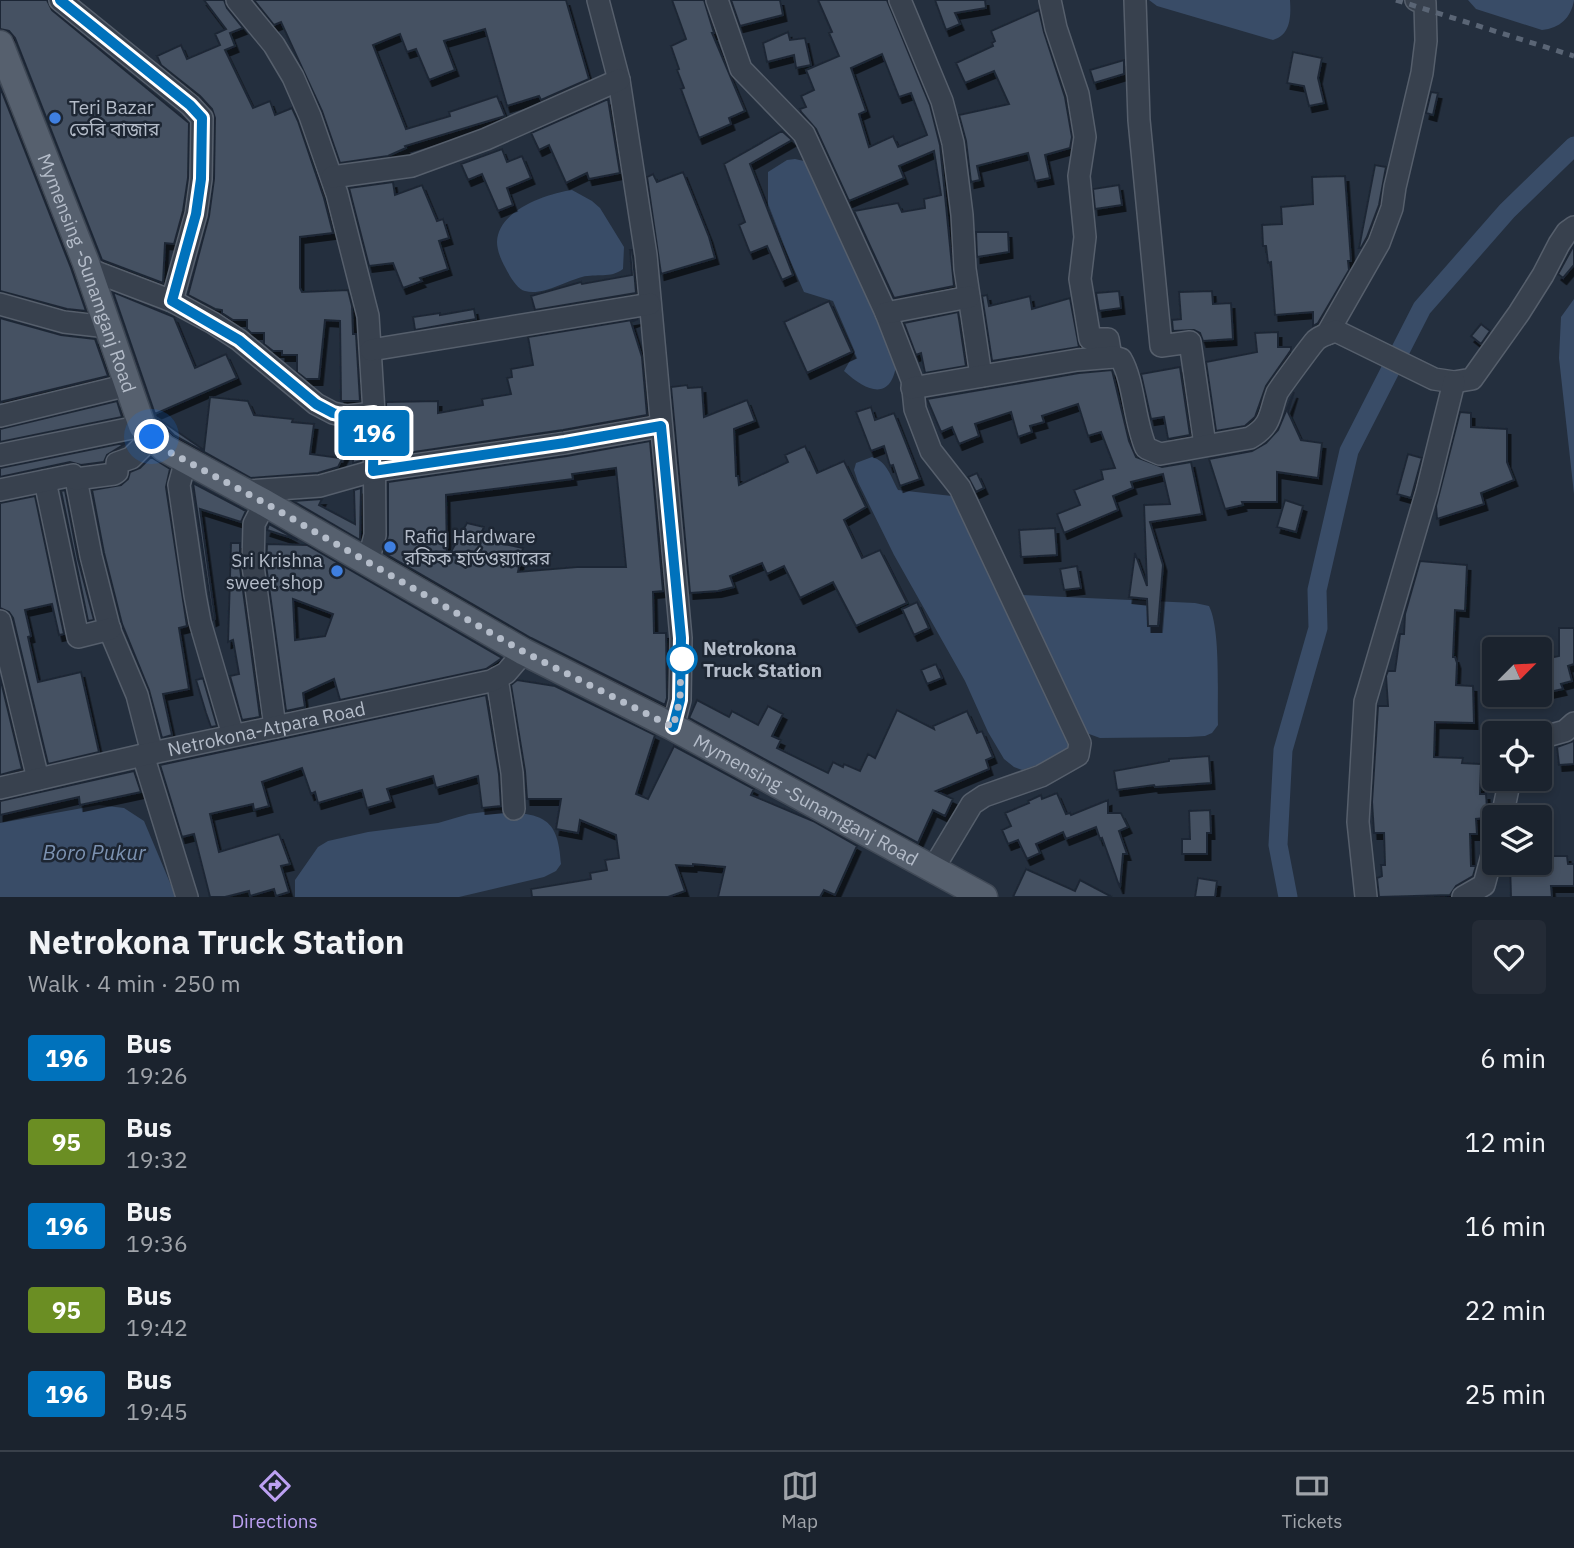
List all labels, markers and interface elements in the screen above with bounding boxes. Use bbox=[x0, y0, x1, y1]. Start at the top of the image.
place label: Teri Bazar তেরি বাজার bbox=[69, 95, 160, 141]
marker: Teri Bazar তেরি বাজার bbox=[47, 110, 63, 126]
street label: Mymensing -Sunamganj Road bbox=[32, 150, 142, 396]
line badge: 196 bbox=[334, 410, 414, 456]
text: 196 bbox=[352, 417, 396, 449]
your location bbox=[134, 419, 169, 454]
place label: Rafiq Hardware রফিক হার্ডওয়্যারের bbox=[403, 524, 551, 570]
marker: Rafiq Hardware রফিক হার্ডওয়্যারের bbox=[382, 539, 398, 555]
place label: Sri Krishna sweet shop bbox=[226, 548, 323, 594]
marker: Sri Krishna sweet shop bbox=[329, 563, 345, 579]
place label: Netrokona Truck Station bbox=[703, 636, 822, 682]
north arrow bbox=[1482, 637, 1552, 707]
map controls bbox=[1482, 637, 1552, 875]
marker: Netrokona Truck Station bbox=[667, 644, 697, 674]
street label: Netrokona-Atpara Road bbox=[165, 696, 368, 761]
button: locate bbox=[1482, 721, 1552, 791]
street label: Mymensing -Sunamganj Road bbox=[689, 729, 923, 871]
button: layers bbox=[1482, 805, 1552, 875]
water label: Boro Pukur bbox=[42, 838, 147, 866]
text: Netrokona Truck Station bbox=[28, 920, 405, 963]
button: heart bbox=[1472, 920, 1546, 994]
text: Walk · 4 min · 250 m bbox=[28, 968, 241, 998]
text: Bus bbox=[126, 1026, 172, 1060]
text: 6 min bbox=[1480, 1041, 1546, 1075]
text: 196 bbox=[45, 1042, 88, 1074]
text: 19:26 bbox=[126, 1060, 188, 1090]
text: Bus bbox=[126, 1110, 172, 1144]
text: 12 min bbox=[1465, 1125, 1546, 1159]
text: 95 bbox=[52, 1126, 81, 1158]
text: 19:32 bbox=[126, 1144, 188, 1174]
text: Bus bbox=[126, 1194, 172, 1228]
text: 16 min bbox=[1465, 1209, 1546, 1243]
text: 196 bbox=[45, 1210, 88, 1242]
text: 19:36 bbox=[126, 1228, 188, 1258]
text: Bus bbox=[126, 1278, 172, 1312]
text: 22 min bbox=[1465, 1293, 1546, 1327]
text: 95 bbox=[52, 1294, 81, 1326]
text: 19:42 bbox=[126, 1312, 188, 1342]
text: Bus bbox=[126, 1362, 172, 1396]
text: 25 min bbox=[1465, 1377, 1546, 1411]
text: 196 bbox=[45, 1378, 88, 1410]
text: 19:45 bbox=[126, 1396, 188, 1426]
tab: Directions bbox=[231, 1467, 318, 1533]
tab: Map bbox=[781, 1467, 819, 1533]
tab: Tickets bbox=[1281, 1467, 1343, 1533]

